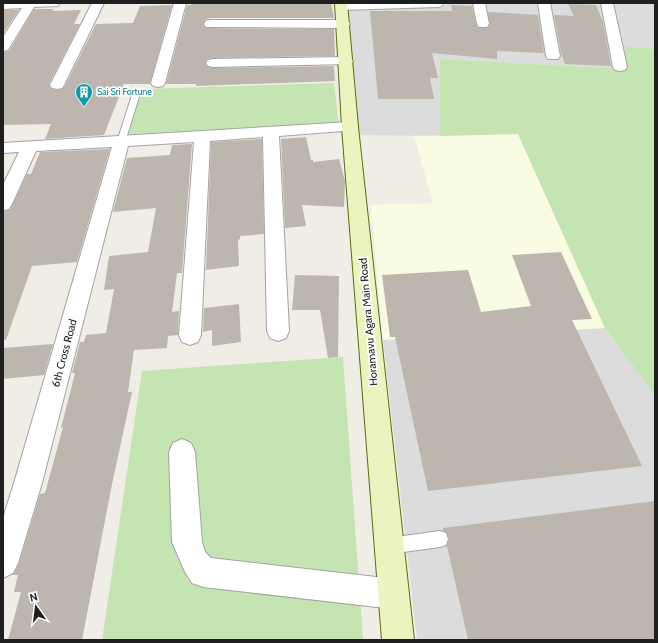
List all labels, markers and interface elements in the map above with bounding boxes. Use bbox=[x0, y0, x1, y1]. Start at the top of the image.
building icon: Sai Sri Fortune bbox=[74, 82, 94, 107]
place label: Sai Sri Fortune bbox=[97, 86, 152, 97]
street label: Horamavu Agara Main Road bbox=[355, 257, 381, 387]
street label: 6th Cross Road bbox=[48, 317, 80, 389]
north arrow bbox=[16, 587, 56, 627]
text: N bbox=[28, 590, 39, 605]

